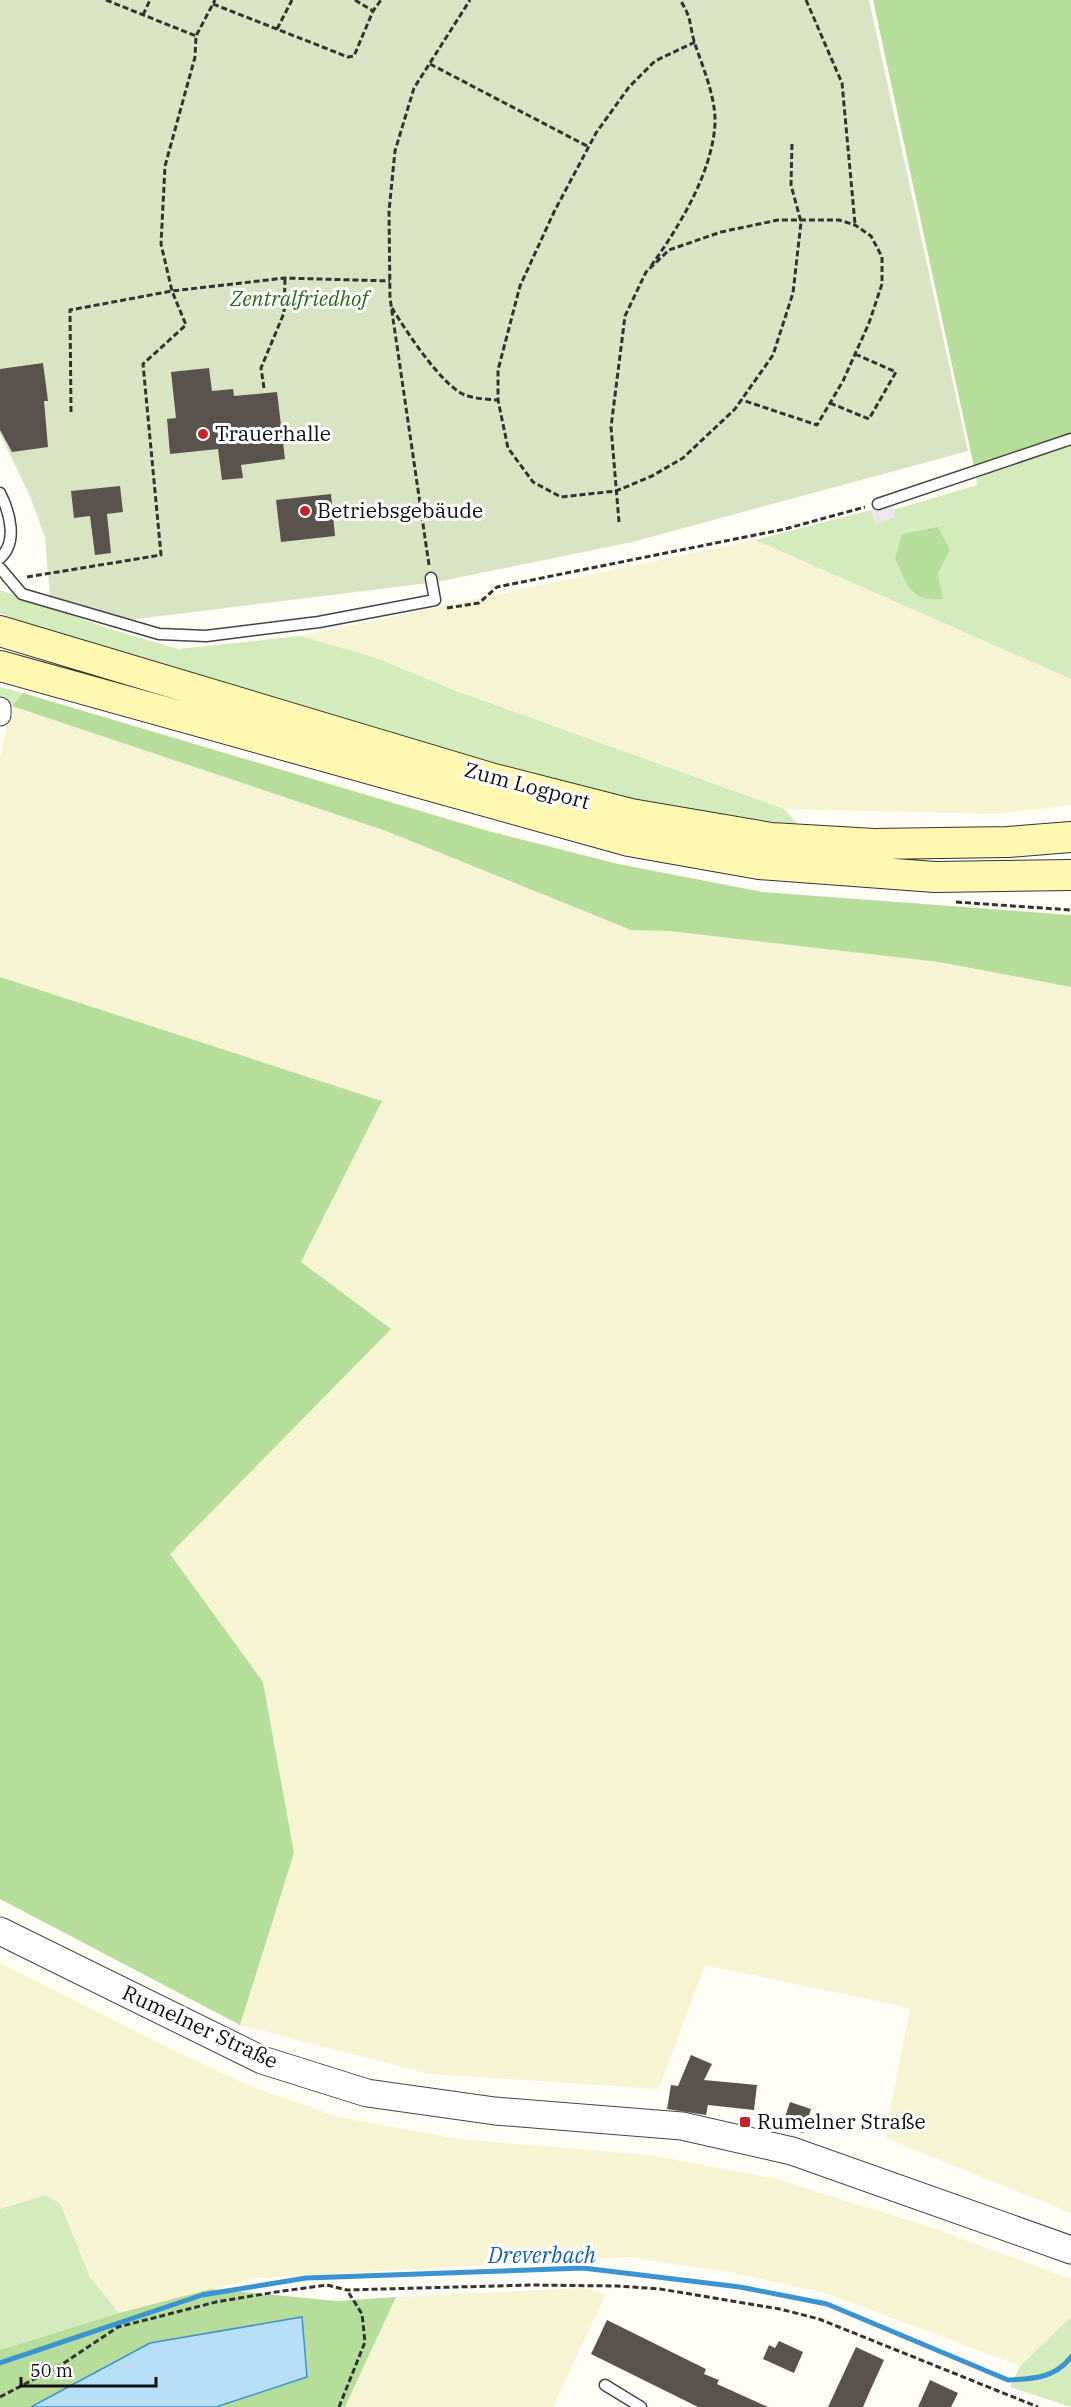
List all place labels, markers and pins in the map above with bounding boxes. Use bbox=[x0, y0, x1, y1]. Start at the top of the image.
place label: Trauerhalle bbox=[215, 419, 331, 447]
marker: Trauerhalle bbox=[196, 427, 210, 441]
place label: Betriebsgebäude bbox=[317, 496, 483, 524]
marker: Betriebsgebäude bbox=[298, 504, 312, 518]
place label: Rumelner Straße bbox=[757, 2107, 926, 2135]
marker: Rumelner Straße bbox=[738, 2115, 752, 2129]

